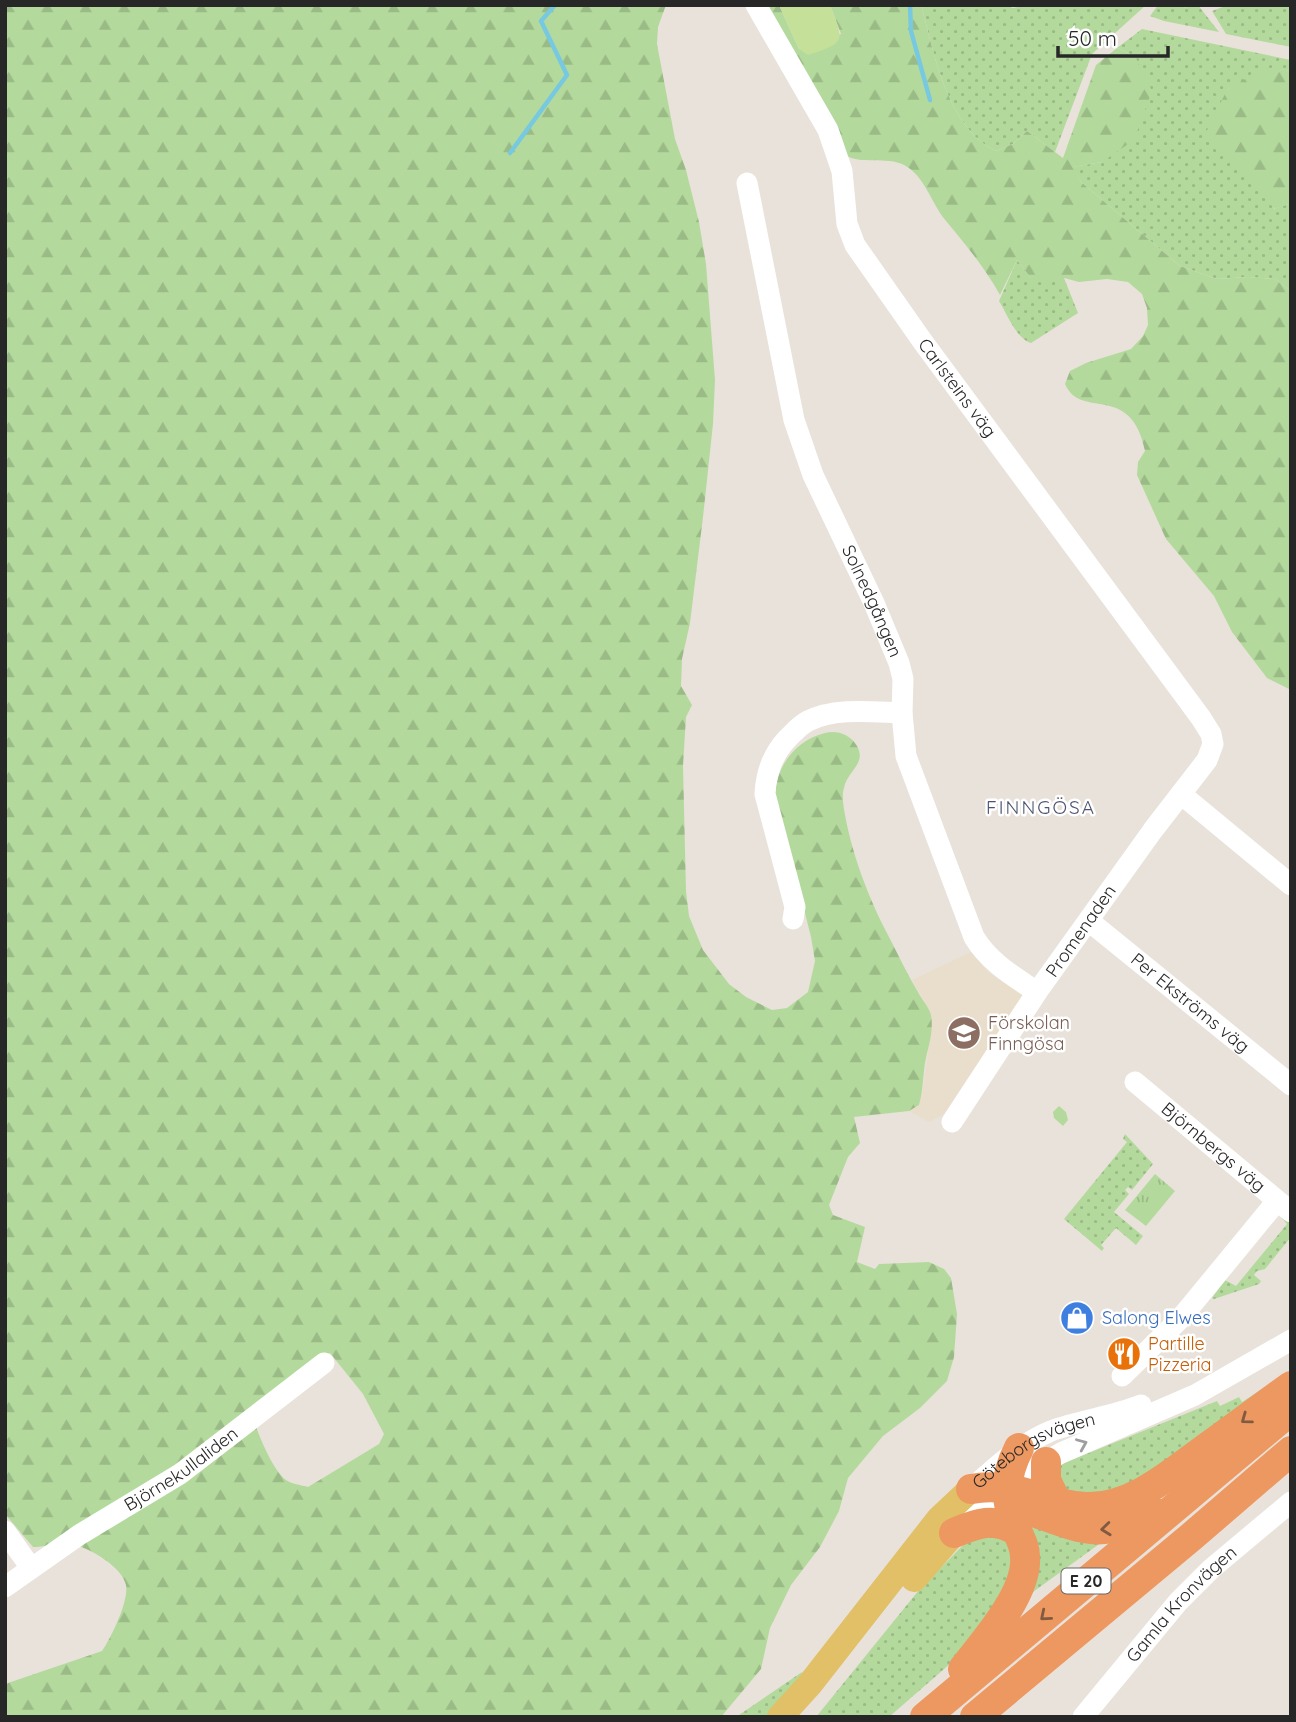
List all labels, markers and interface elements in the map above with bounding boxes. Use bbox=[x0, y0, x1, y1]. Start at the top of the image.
scale bar bbox=[1058, 14, 1168, 58]
text: 50 m bbox=[1068, 25, 1117, 51]
street label: Carlsteins väg bbox=[913, 334, 1002, 442]
street label: Solnedgången bbox=[837, 541, 907, 660]
district label: FINNGÖSA bbox=[986, 795, 1096, 819]
street label: Promenaden bbox=[1040, 880, 1121, 981]
street label: Per Ekströms väg bbox=[1126, 948, 1254, 1058]
place label: Förskolan Finngösa bbox=[988, 1011, 1070, 1055]
school or university icon: Förskolan Finngösa bbox=[945, 1014, 983, 1052]
street label: Björnbergs väg bbox=[1157, 1097, 1270, 1197]
shop icon: Salong Elwes bbox=[1058, 1299, 1096, 1337]
place label: Salong Elwes bbox=[1102, 1306, 1211, 1329]
place label: Partille Pizzeria bbox=[1148, 1332, 1212, 1376]
restaurant icon: Partille Pizzeria bbox=[1105, 1335, 1143, 1373]
street label: Göteborgsvägen bbox=[967, 1407, 1097, 1494]
one-way arrow bbox=[1241, 1410, 1254, 1423]
street label: Björnekullaliden bbox=[120, 1422, 242, 1516]
one-way arrow bbox=[1075, 1439, 1087, 1453]
one-way arrow bbox=[1100, 1521, 1111, 1536]
street label: Gamla Kronvägen bbox=[1121, 1541, 1241, 1667]
road number: E 20 bbox=[1062, 1568, 1110, 1594]
one-way arrow bbox=[1041, 1607, 1053, 1620]

